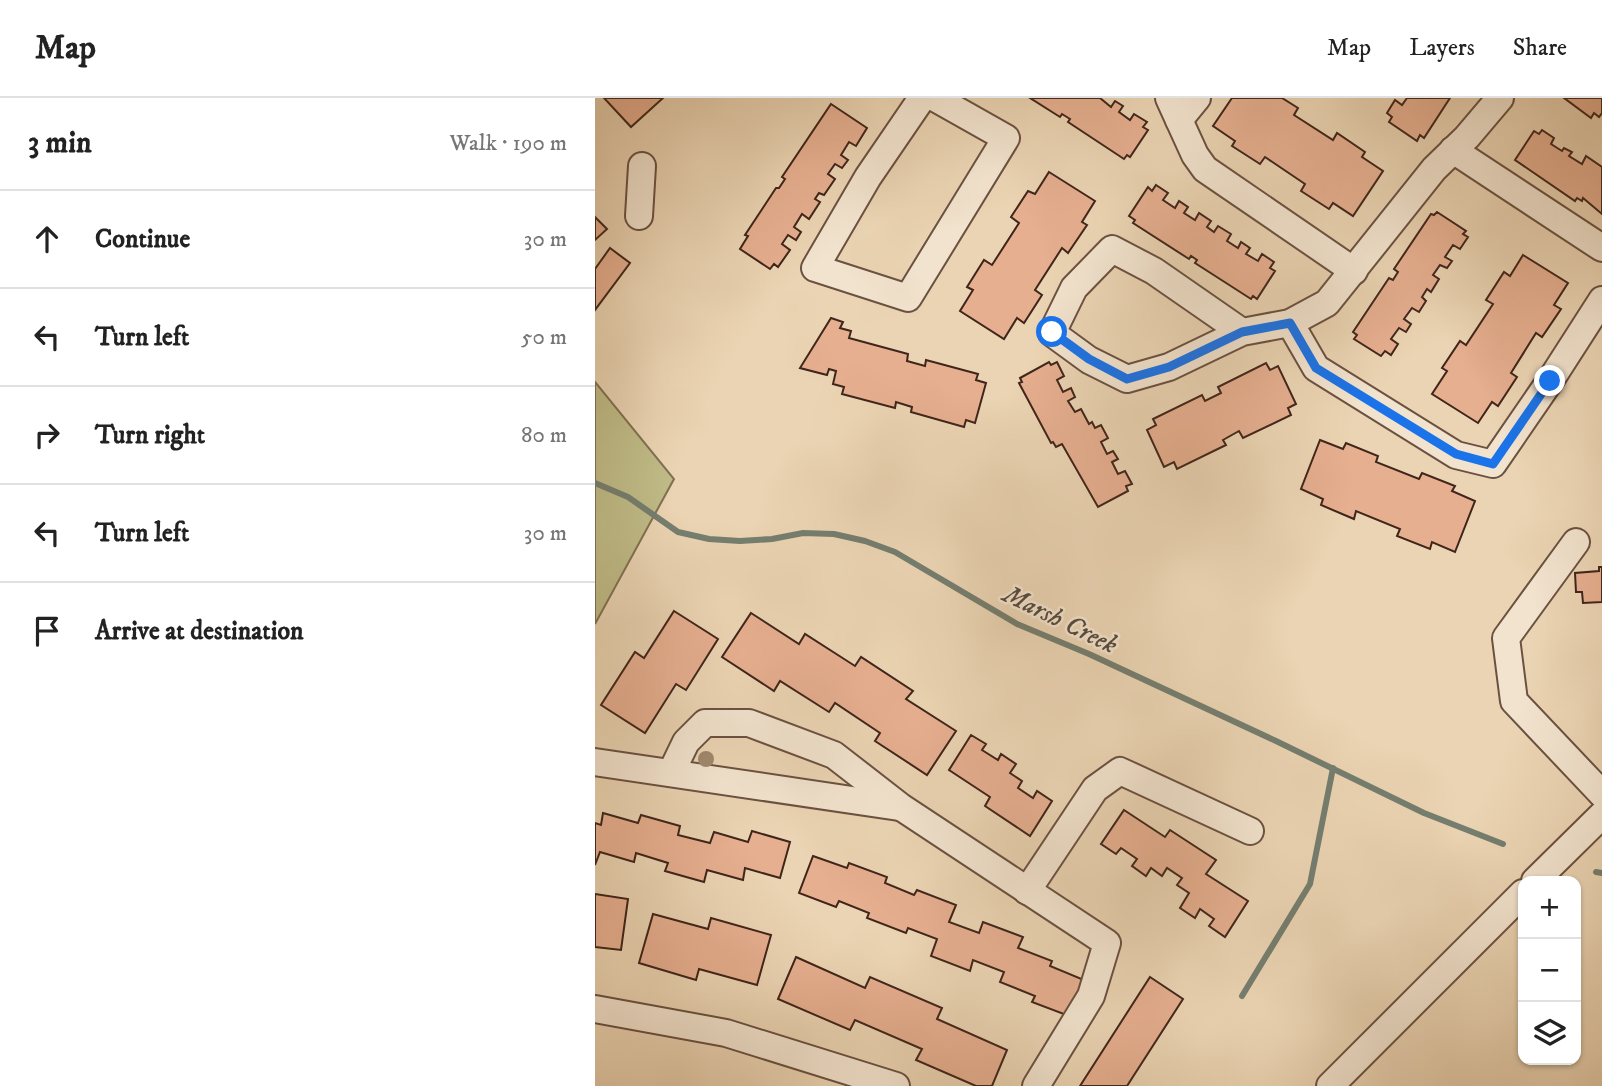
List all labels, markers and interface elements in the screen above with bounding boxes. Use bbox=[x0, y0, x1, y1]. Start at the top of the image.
text: Map bbox=[35, 28, 96, 69]
text: Map bbox=[1327, 33, 1371, 63]
text: Layers bbox=[1409, 33, 1475, 63]
text: Share bbox=[1513, 33, 1567, 63]
text: 3 min bbox=[28, 125, 92, 162]
text: Walk · 190 m bbox=[449, 129, 567, 158]
icon: ahead bbox=[28, 220, 66, 258]
text: Continue bbox=[95, 223, 190, 256]
text: 30 m bbox=[524, 225, 567, 254]
route start bbox=[1036, 316, 1067, 347]
icon: left bbox=[28, 318, 66, 356]
text: Turn left bbox=[95, 321, 189, 354]
text: 50 m bbox=[521, 323, 567, 352]
route end bbox=[1534, 365, 1565, 396]
icon: right bbox=[28, 416, 66, 454]
text: Turn right bbox=[95, 419, 205, 452]
text: 80 m bbox=[521, 421, 567, 450]
icon: left bbox=[28, 514, 66, 552]
text: Turn left bbox=[95, 517, 189, 550]
text: 30 m bbox=[524, 519, 567, 548]
water label: Marsh Creek bbox=[996, 577, 1123, 662]
icon: arrive bbox=[28, 612, 66, 650]
text: Arrive at destination bbox=[95, 615, 304, 648]
map controls bbox=[1518, 876, 1581, 1065]
button: + bbox=[1518, 876, 1581, 939]
button: − bbox=[1518, 939, 1581, 1002]
button: layers bbox=[1518, 1002, 1581, 1065]

